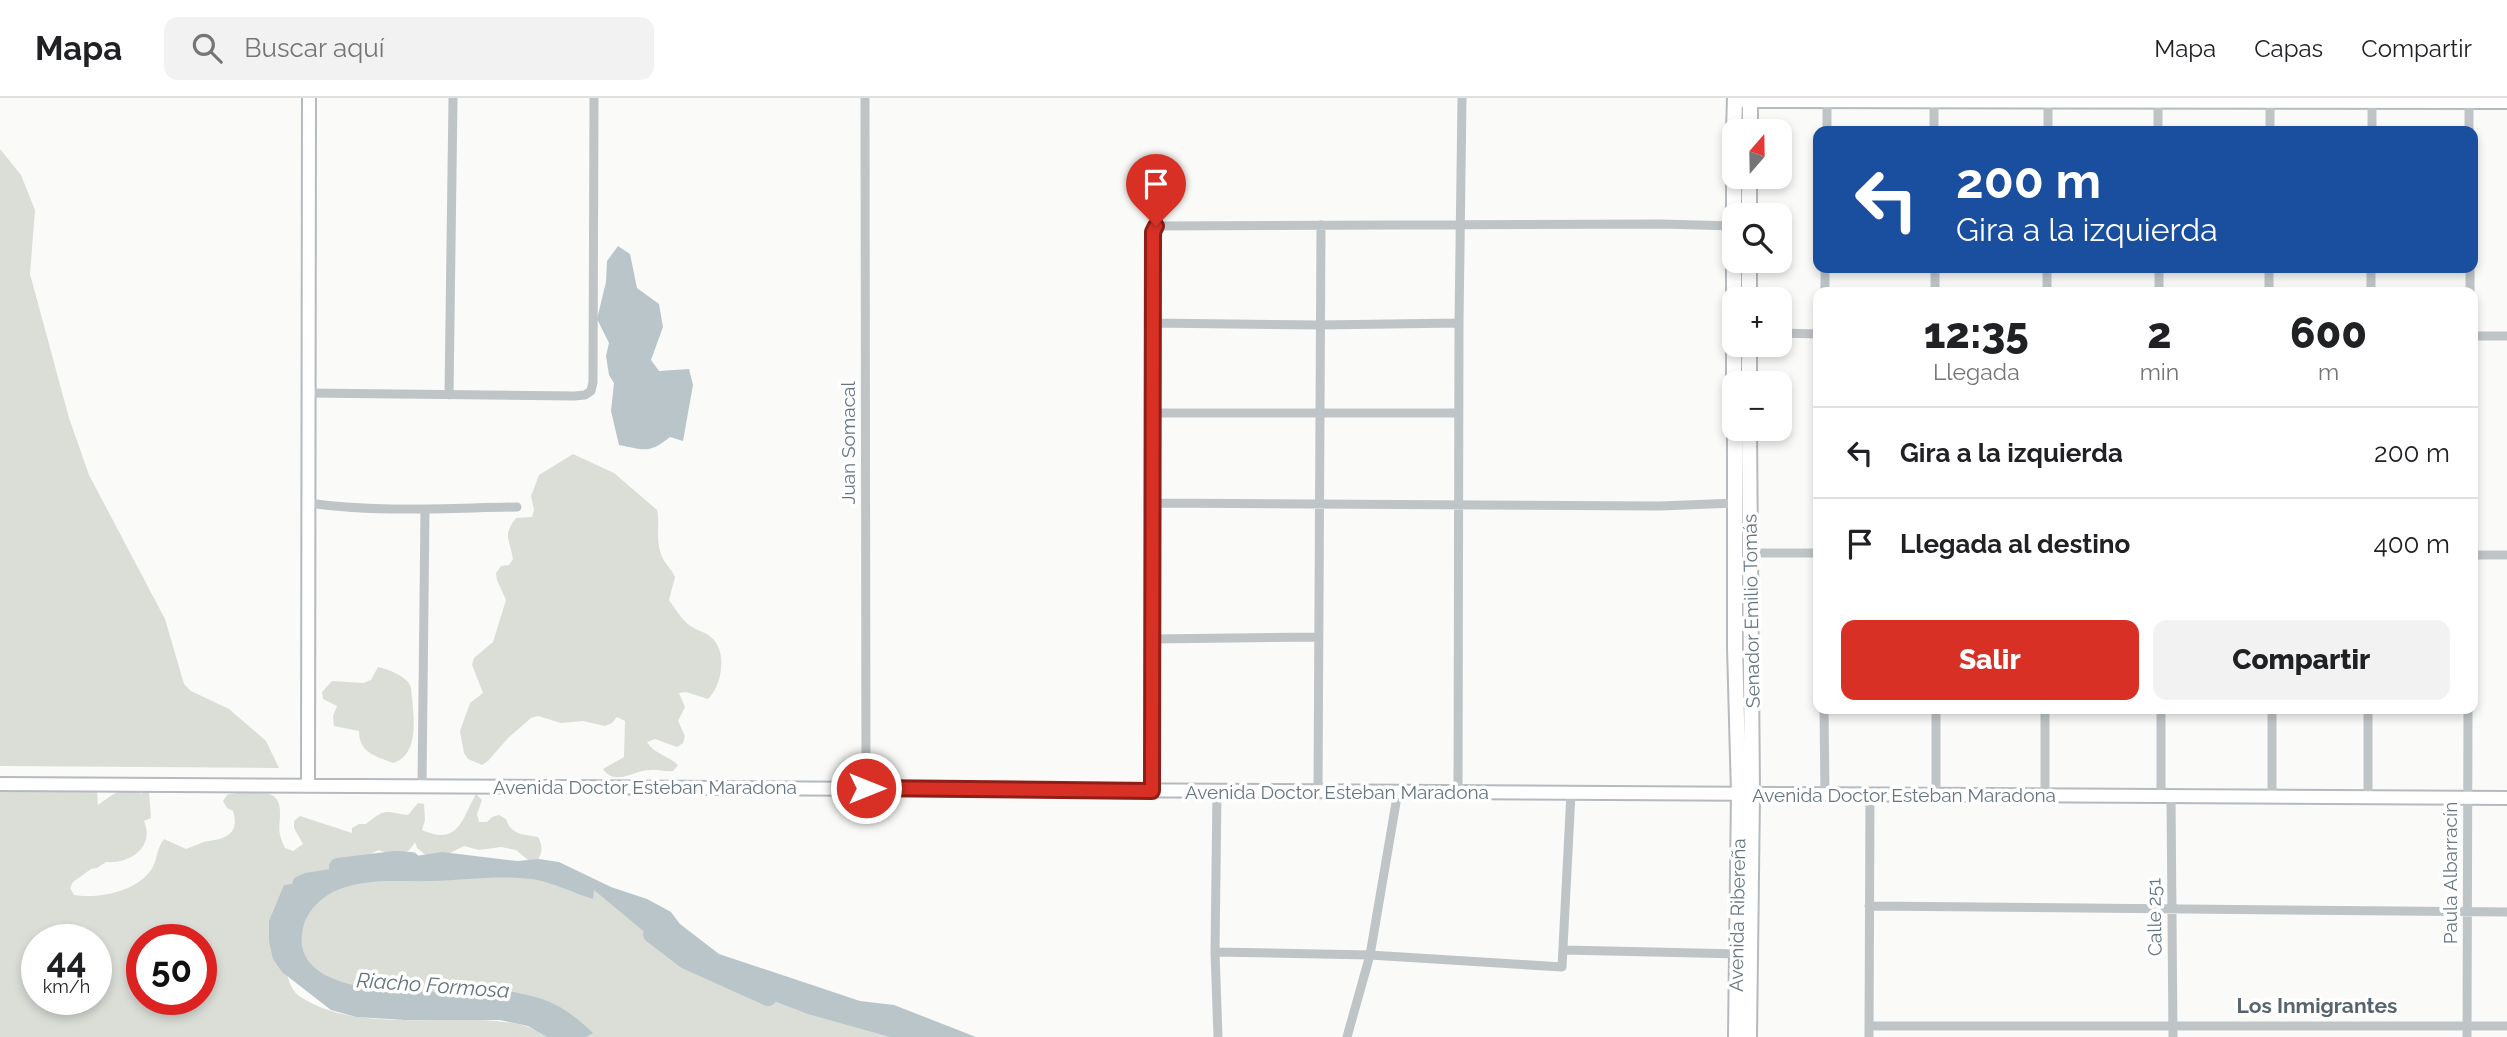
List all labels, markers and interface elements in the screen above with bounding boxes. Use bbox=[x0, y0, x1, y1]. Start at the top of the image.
search box bbox=[164, 17, 654, 80]
text: Mapa bbox=[35, 29, 122, 68]
icon: search bbox=[188, 29, 226, 67]
text: Buscar aquí bbox=[244, 33, 384, 63]
text: Mapa bbox=[2154, 34, 2216, 63]
text: Capas bbox=[2254, 34, 2323, 63]
text: Compartir bbox=[2361, 34, 2472, 63]
north arrow bbox=[1722, 119, 1792, 189]
map controls bbox=[1722, 119, 1792, 441]
text: 200 m bbox=[1956, 152, 2101, 209]
pin bbox=[1126, 154, 1186, 226]
icon: left bbox=[1841, 154, 1932, 245]
icon: arrive bbox=[1137, 165, 1175, 203]
button: search bbox=[1722, 203, 1792, 273]
text: Gira a la izquierda bbox=[1956, 211, 2218, 248]
button: + bbox=[1722, 287, 1792, 357]
text: 12:35 bbox=[1924, 309, 2029, 358]
text: 2 bbox=[2147, 309, 2172, 358]
text: 600 bbox=[2290, 309, 2367, 358]
text: Llegada bbox=[1933, 358, 2020, 385]
text: min bbox=[2140, 358, 2179, 385]
text: m bbox=[2318, 358, 2339, 385]
button: − bbox=[1722, 371, 1792, 441]
street label: Juan Somacal bbox=[837, 381, 859, 505]
icon: left bbox=[1841, 434, 1879, 472]
text: Gira a la izquierda bbox=[1900, 438, 2123, 468]
text: 200 m bbox=[2374, 438, 2450, 468]
street label: Senador Emilio Tomás bbox=[1738, 514, 1764, 708]
icon: arrive bbox=[1841, 525, 1879, 563]
text: Llegada al destino bbox=[1900, 529, 2130, 559]
text: 400 m bbox=[2373, 529, 2450, 559]
button: Salir bbox=[1841, 620, 2139, 700]
button: Compartir bbox=[2153, 620, 2450, 700]
position arrow bbox=[829, 751, 903, 825]
street label: Avenida Doctor Esteban Maradona bbox=[493, 776, 797, 798]
street label: Avenida Doctor Esteban Maradona bbox=[1185, 781, 1489, 803]
street label: Avenida Doctor Esteban Maradona bbox=[1752, 784, 2056, 806]
street label: Paula Albarracín bbox=[2439, 802, 2461, 944]
street label: Avenida Ribereña bbox=[1725, 838, 1749, 992]
street label: Calle 251 bbox=[2142, 878, 2166, 956]
speed limit sign: 50 bbox=[126, 924, 217, 1015]
text: 44 bbox=[47, 940, 86, 981]
water label: Riacho Formosa bbox=[356, 967, 510, 1003]
text: km/h bbox=[43, 976, 90, 997]
district label: Los Inmigrantes bbox=[2237, 993, 2397, 1018]

